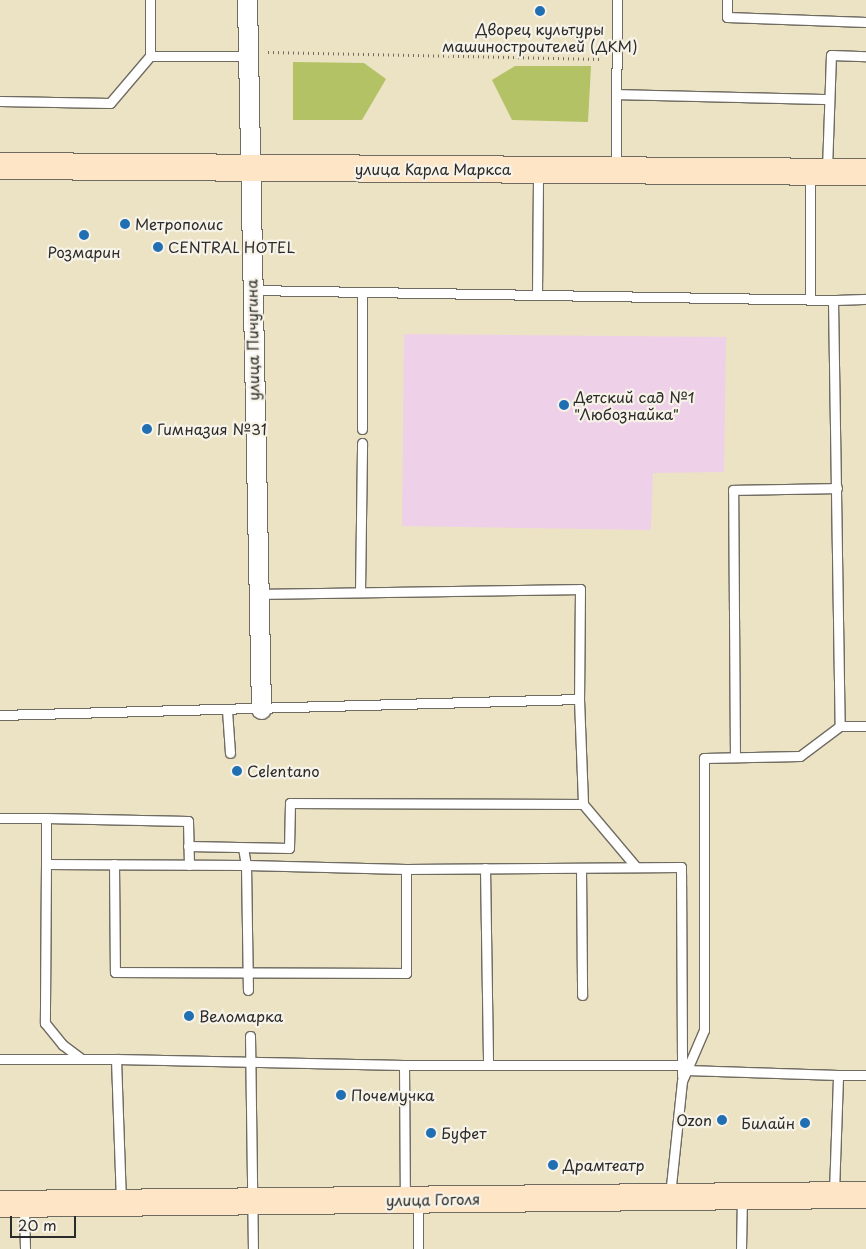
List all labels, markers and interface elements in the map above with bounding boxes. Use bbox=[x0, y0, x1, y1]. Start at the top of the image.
marker: Дворец культуры машиностроителей (ДКМ) bbox=[534, 5, 546, 17]
place label: Дворец культуры машиностроителей (ДКМ) bbox=[442, 19, 638, 54]
street label: улица Карла Маркса bbox=[355, 160, 511, 178]
place label: Метрополис bbox=[135, 215, 223, 233]
marker: Метрополис bbox=[119, 218, 131, 230]
marker: Розмарин bbox=[78, 229, 90, 241]
place label: СENTRAL HOTEL bbox=[168, 238, 298, 256]
marker: СENTRAL HOTEL bbox=[152, 241, 164, 253]
place label: Розмарин bbox=[47, 243, 121, 261]
street label: улица Пичугина bbox=[242, 279, 262, 401]
place label: Детский cад №1 "Любознайка" bbox=[574, 387, 695, 422]
marker: Детский cад №1 "Любознайка" bbox=[558, 399, 570, 411]
place label: Гимназия №31 bbox=[157, 420, 267, 438]
marker: Гимназия №31 bbox=[141, 423, 153, 435]
place label: Celentano bbox=[247, 762, 320, 780]
marker: Celentano bbox=[231, 765, 243, 777]
place label: Веломарка bbox=[199, 1007, 283, 1025]
marker: Веломарка bbox=[183, 1010, 195, 1022]
place label: Почемучка bbox=[351, 1086, 435, 1104]
marker: Почемучка bbox=[335, 1089, 347, 1101]
place label: Ozon bbox=[676, 1111, 712, 1129]
marker: Ozon bbox=[716, 1114, 728, 1126]
place label: Билайн bbox=[741, 1114, 795, 1132]
marker: Билайн bbox=[799, 1117, 811, 1129]
place label: Буфет bbox=[441, 1124, 487, 1142]
marker: Буфет bbox=[425, 1127, 437, 1139]
place label: Драмтеатр bbox=[563, 1156, 645, 1174]
marker: Драмтеатр bbox=[547, 1159, 559, 1171]
street label: улица Гоголя bbox=[385, 1189, 481, 1209]
scale bar bbox=[12, 1206, 79, 1238]
text: 20 m bbox=[18, 1213, 57, 1236]

